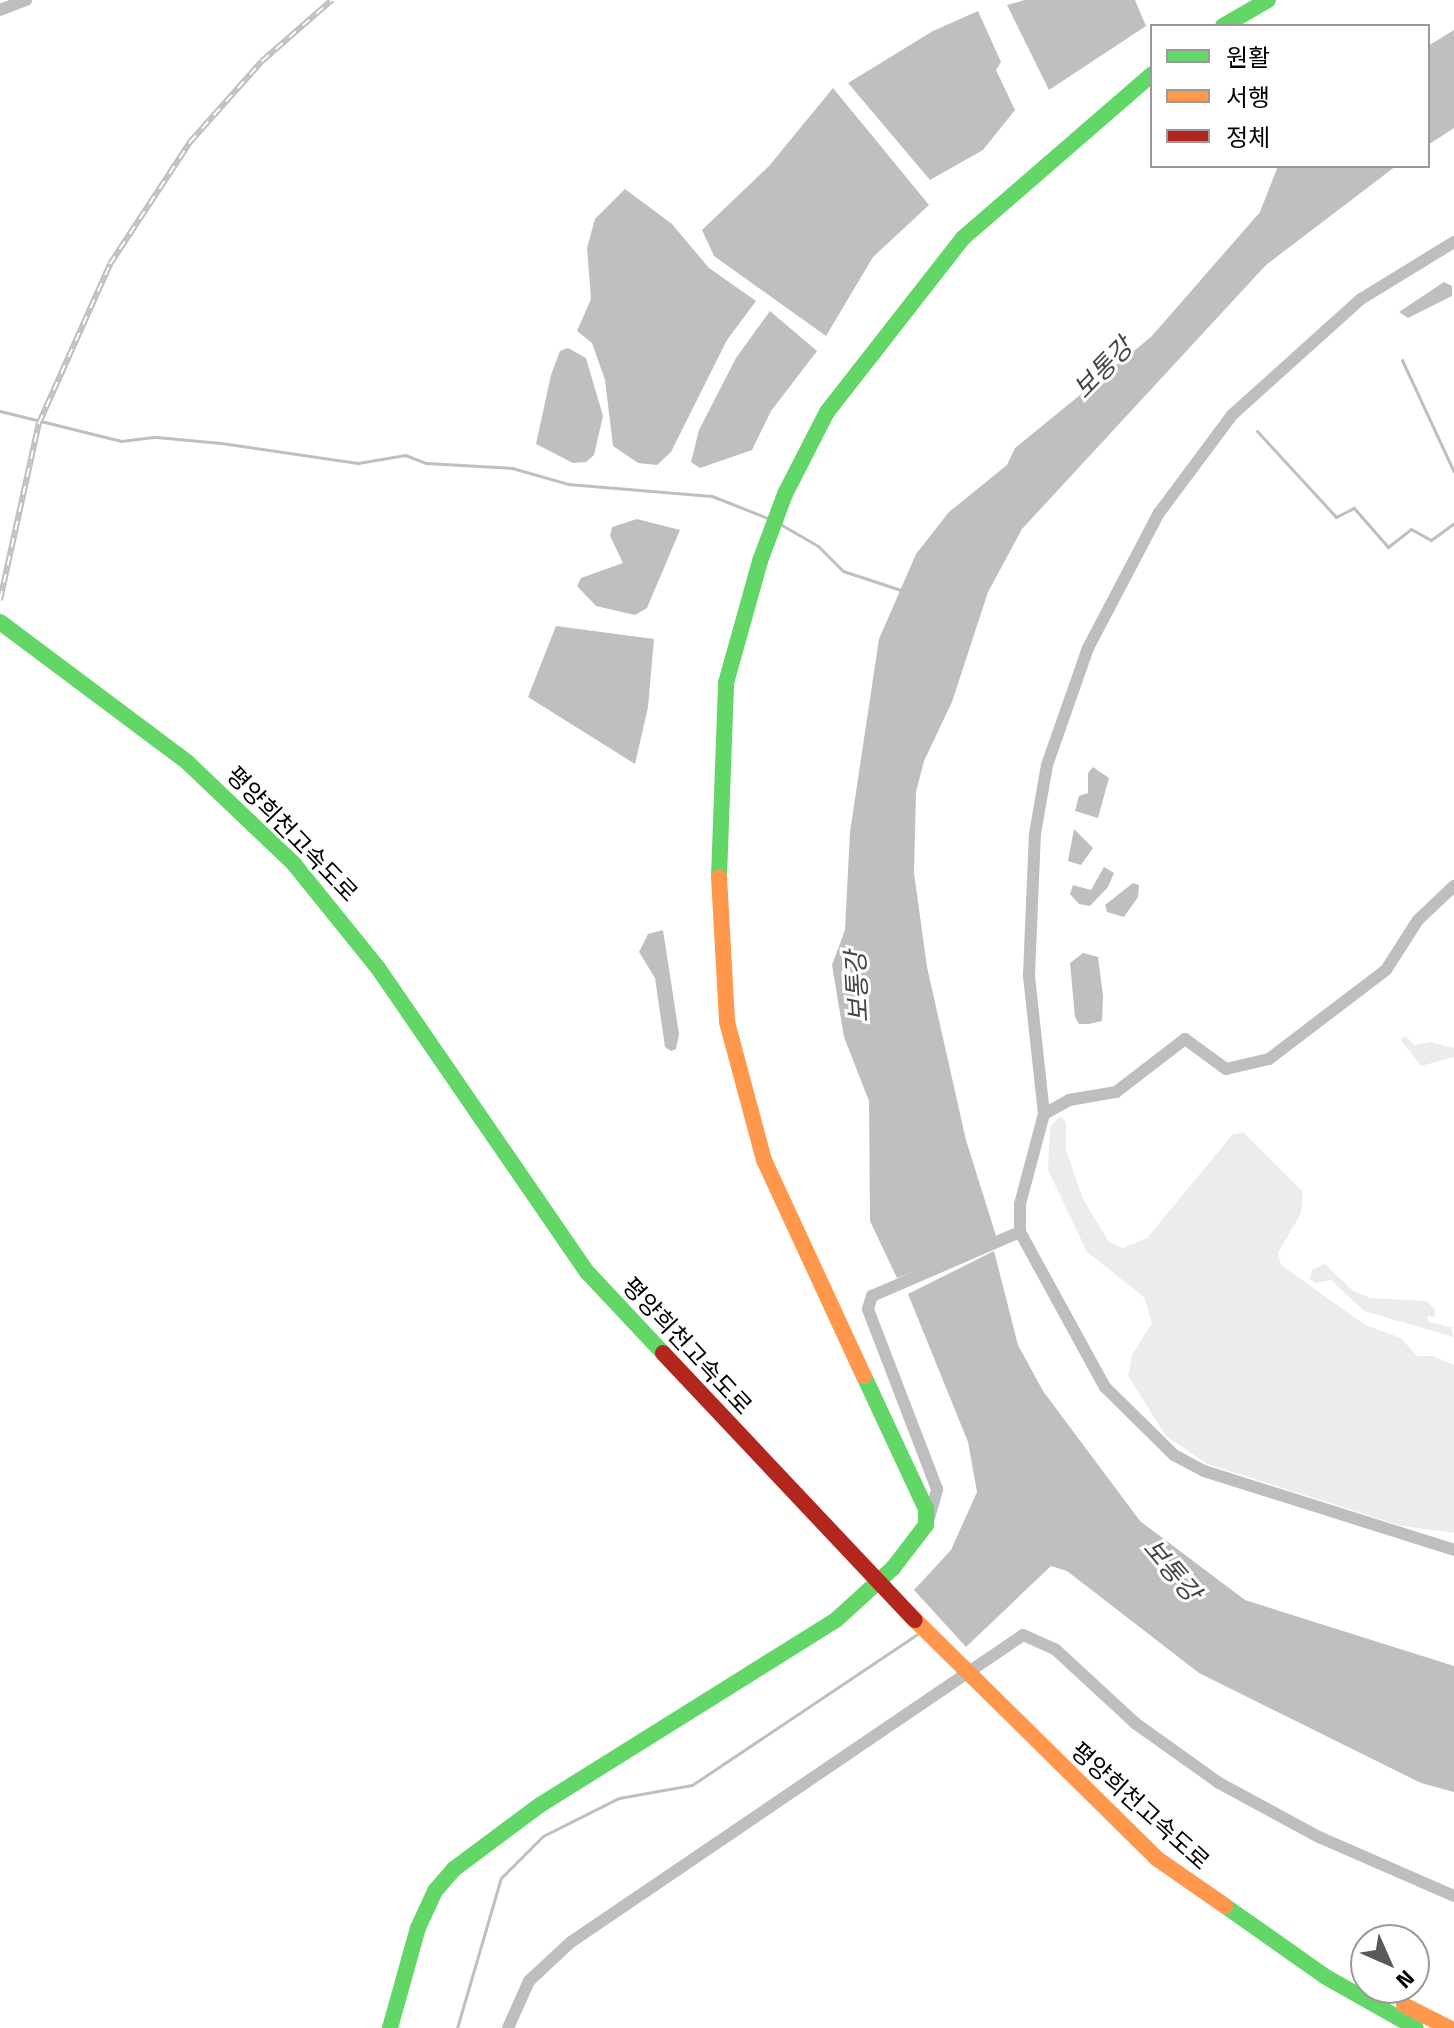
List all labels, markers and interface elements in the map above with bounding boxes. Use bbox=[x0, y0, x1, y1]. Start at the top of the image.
legend bbox=[1150, 24, 1430, 168]
text: 원활 bbox=[1226, 39, 1270, 75]
text: 서행 bbox=[1226, 79, 1270, 115]
text: 정체 bbox=[1226, 119, 1270, 155]
water label: 보통강 bbox=[1067, 331, 1139, 405]
street label: 평양희천고속도로 bbox=[220, 760, 364, 908]
water label: 보통강 bbox=[840, 950, 874, 1024]
street label: 평양희천고속도로 bbox=[616, 1272, 758, 1420]
water label: 보통강 bbox=[1137, 1532, 1207, 1608]
street label: 평양희천고속도로 bbox=[1065, 1736, 1215, 1876]
north arrow bbox=[1350, 1924, 1430, 2004]
text: N bbox=[1388, 1962, 1423, 1997]

